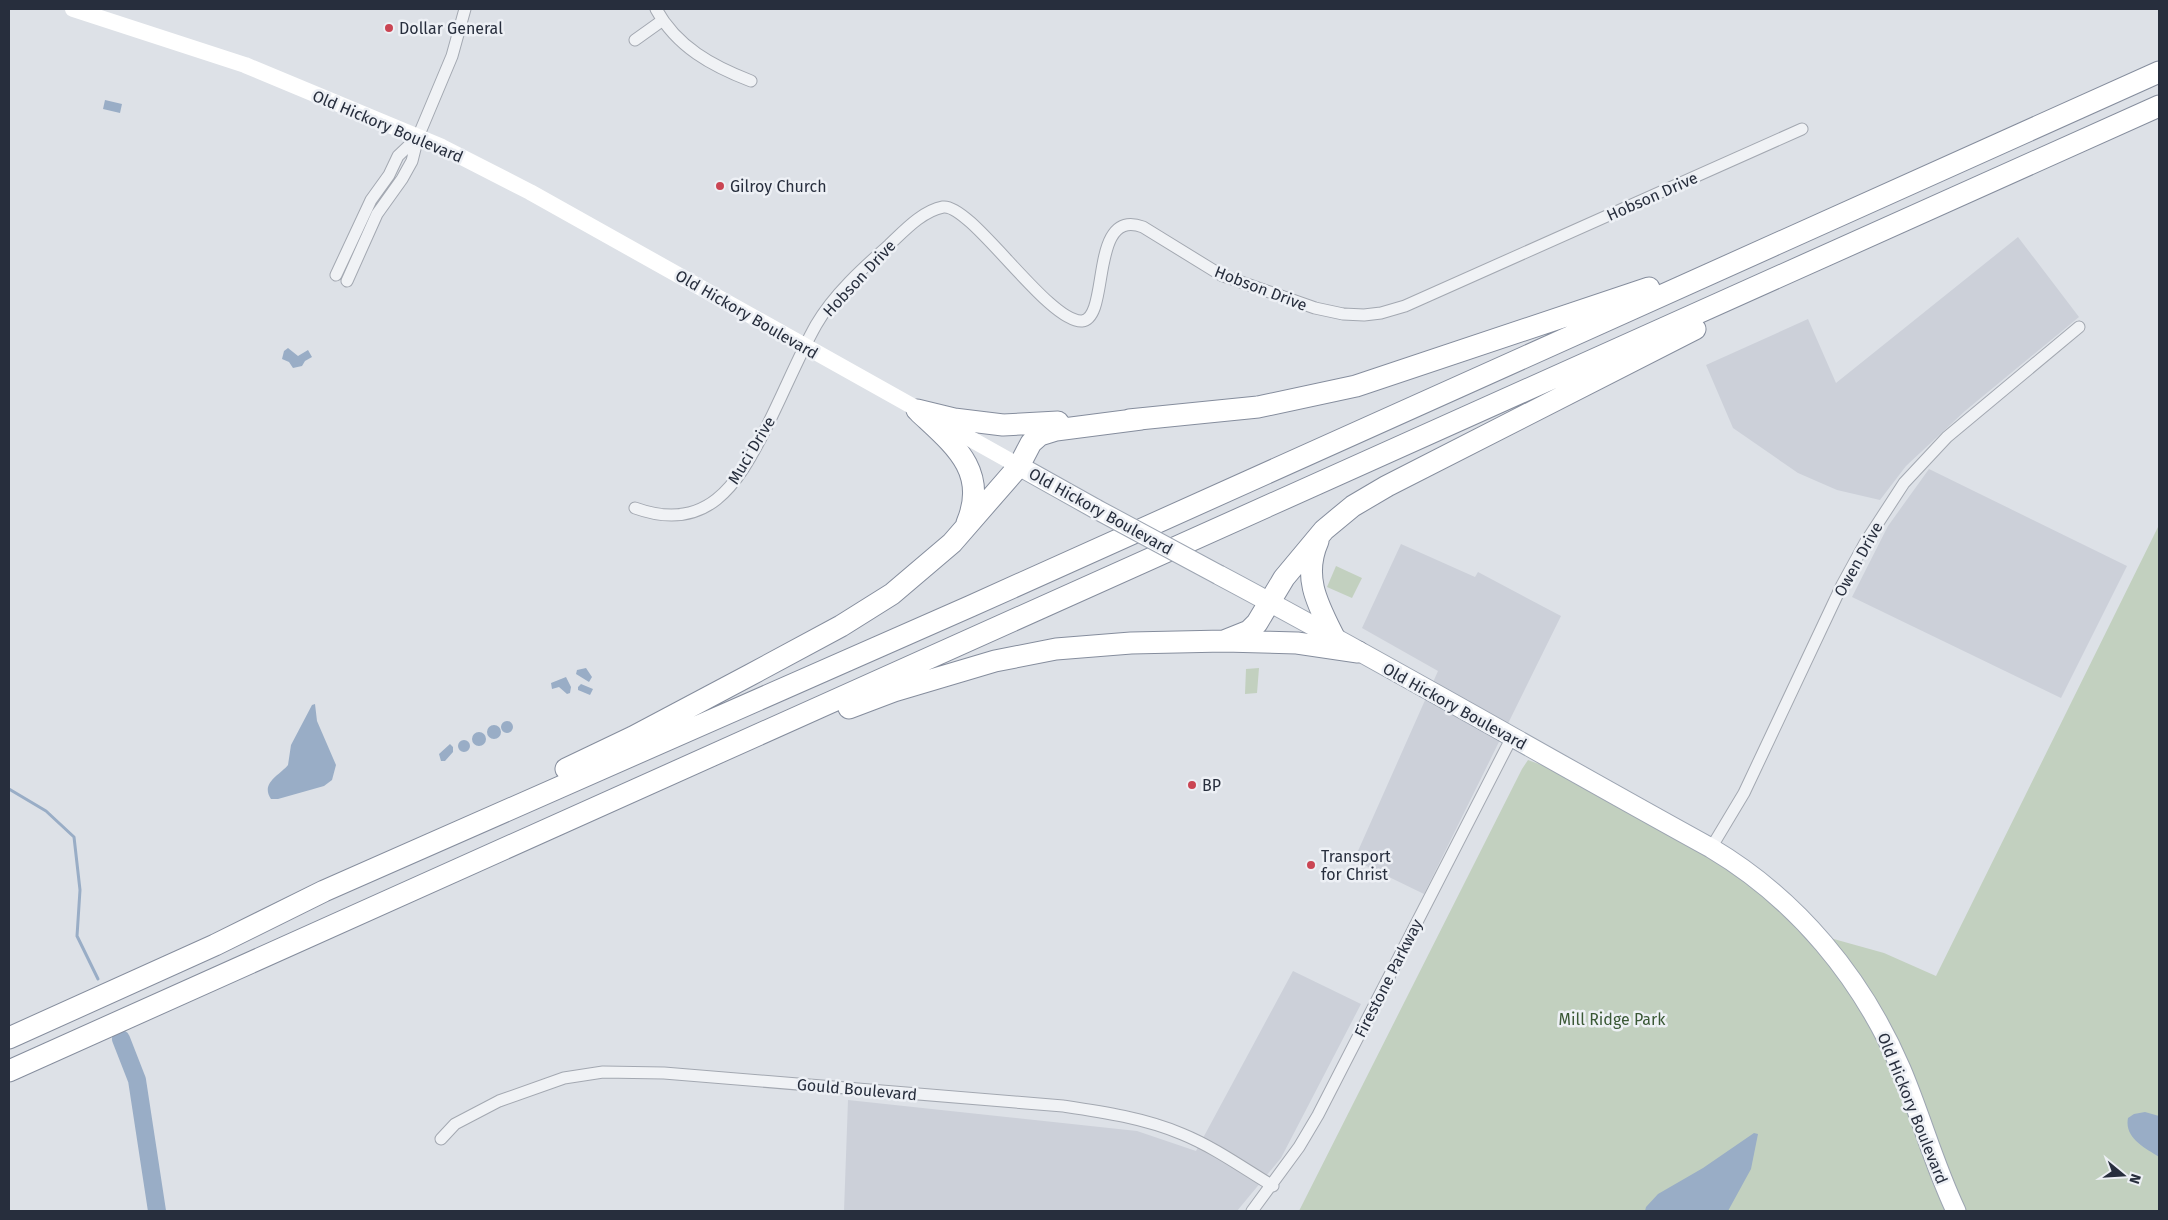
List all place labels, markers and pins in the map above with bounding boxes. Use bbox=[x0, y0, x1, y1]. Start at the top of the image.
place label: Dollar General bbox=[399, 19, 503, 38]
marker: Dollar General bbox=[383, 22, 395, 34]
place label: Gilroy Church bbox=[730, 177, 827, 196]
marker: Gilroy Church bbox=[714, 180, 726, 192]
place label: BP bbox=[1202, 776, 1221, 795]
marker: BP bbox=[1186, 779, 1198, 791]
place label: Transport for Christ bbox=[1321, 847, 1391, 884]
marker: Transport for Christ bbox=[1305, 859, 1317, 871]

